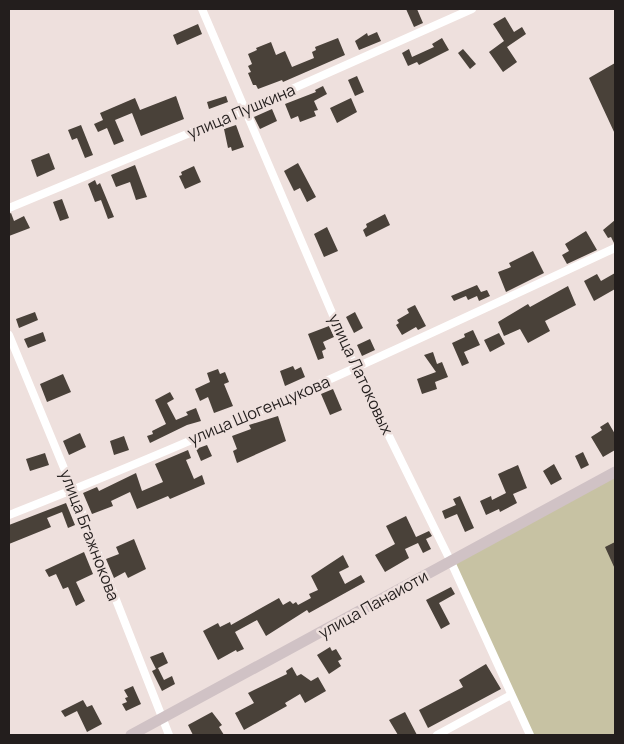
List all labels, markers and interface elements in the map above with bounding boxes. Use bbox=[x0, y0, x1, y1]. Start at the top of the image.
street label: улица Пушкина bbox=[184, 78, 298, 144]
street label: улица Латоковых bbox=[323, 310, 399, 438]
street label: улица Шогенцукова bbox=[185, 370, 333, 450]
street label: улица Бгажнокова bbox=[55, 466, 125, 604]
street label: улица Панаиоти bbox=[314, 565, 432, 643]

